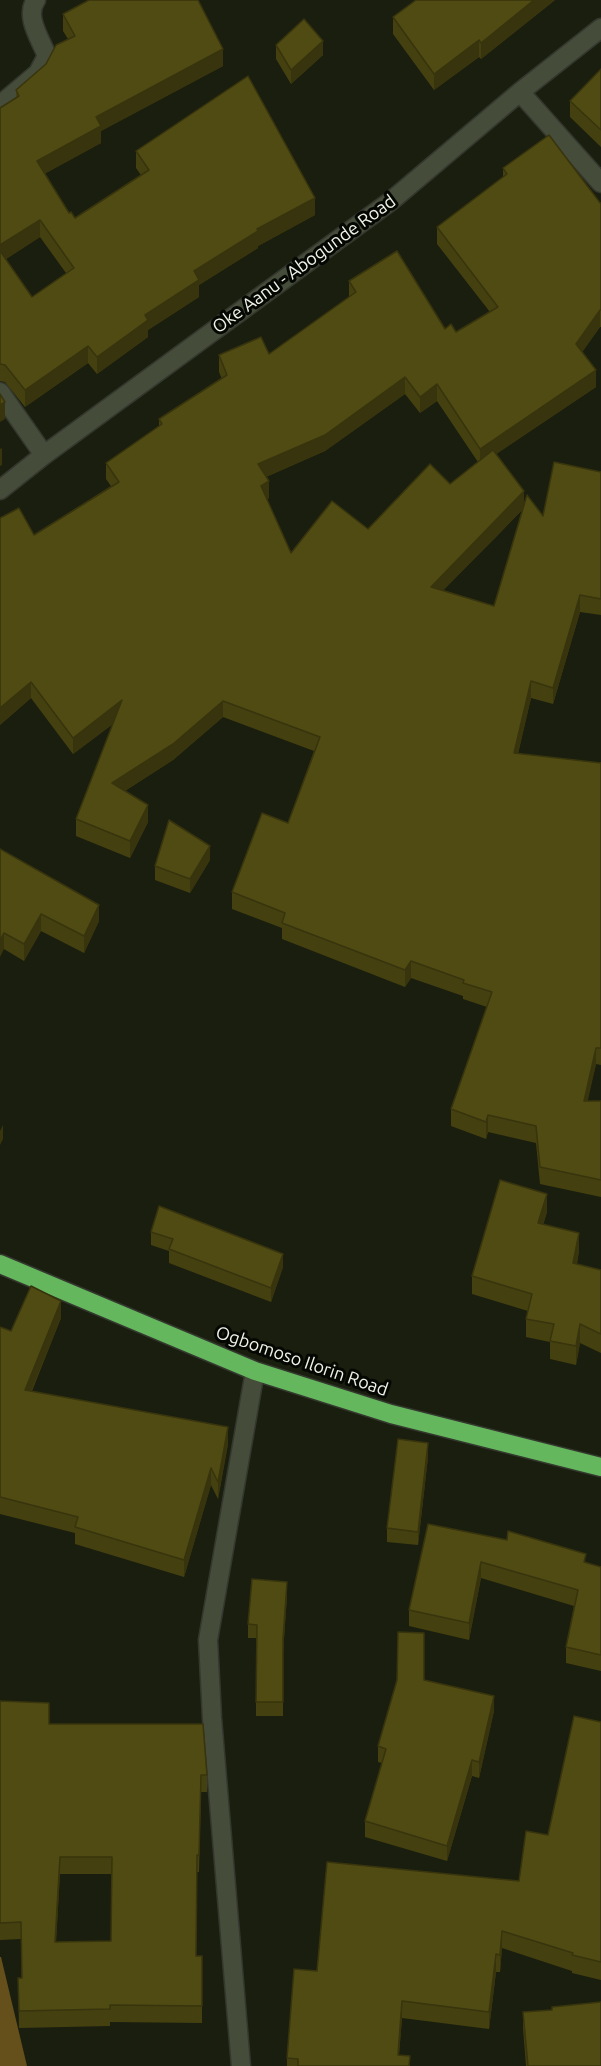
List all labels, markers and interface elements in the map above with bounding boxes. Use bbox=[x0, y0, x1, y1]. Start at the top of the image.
street label: Oke Aanu - Abogunde Road bbox=[208, 190, 400, 338]
street label: Ogbomoso Ilorin Road bbox=[213, 1321, 391, 1401]

